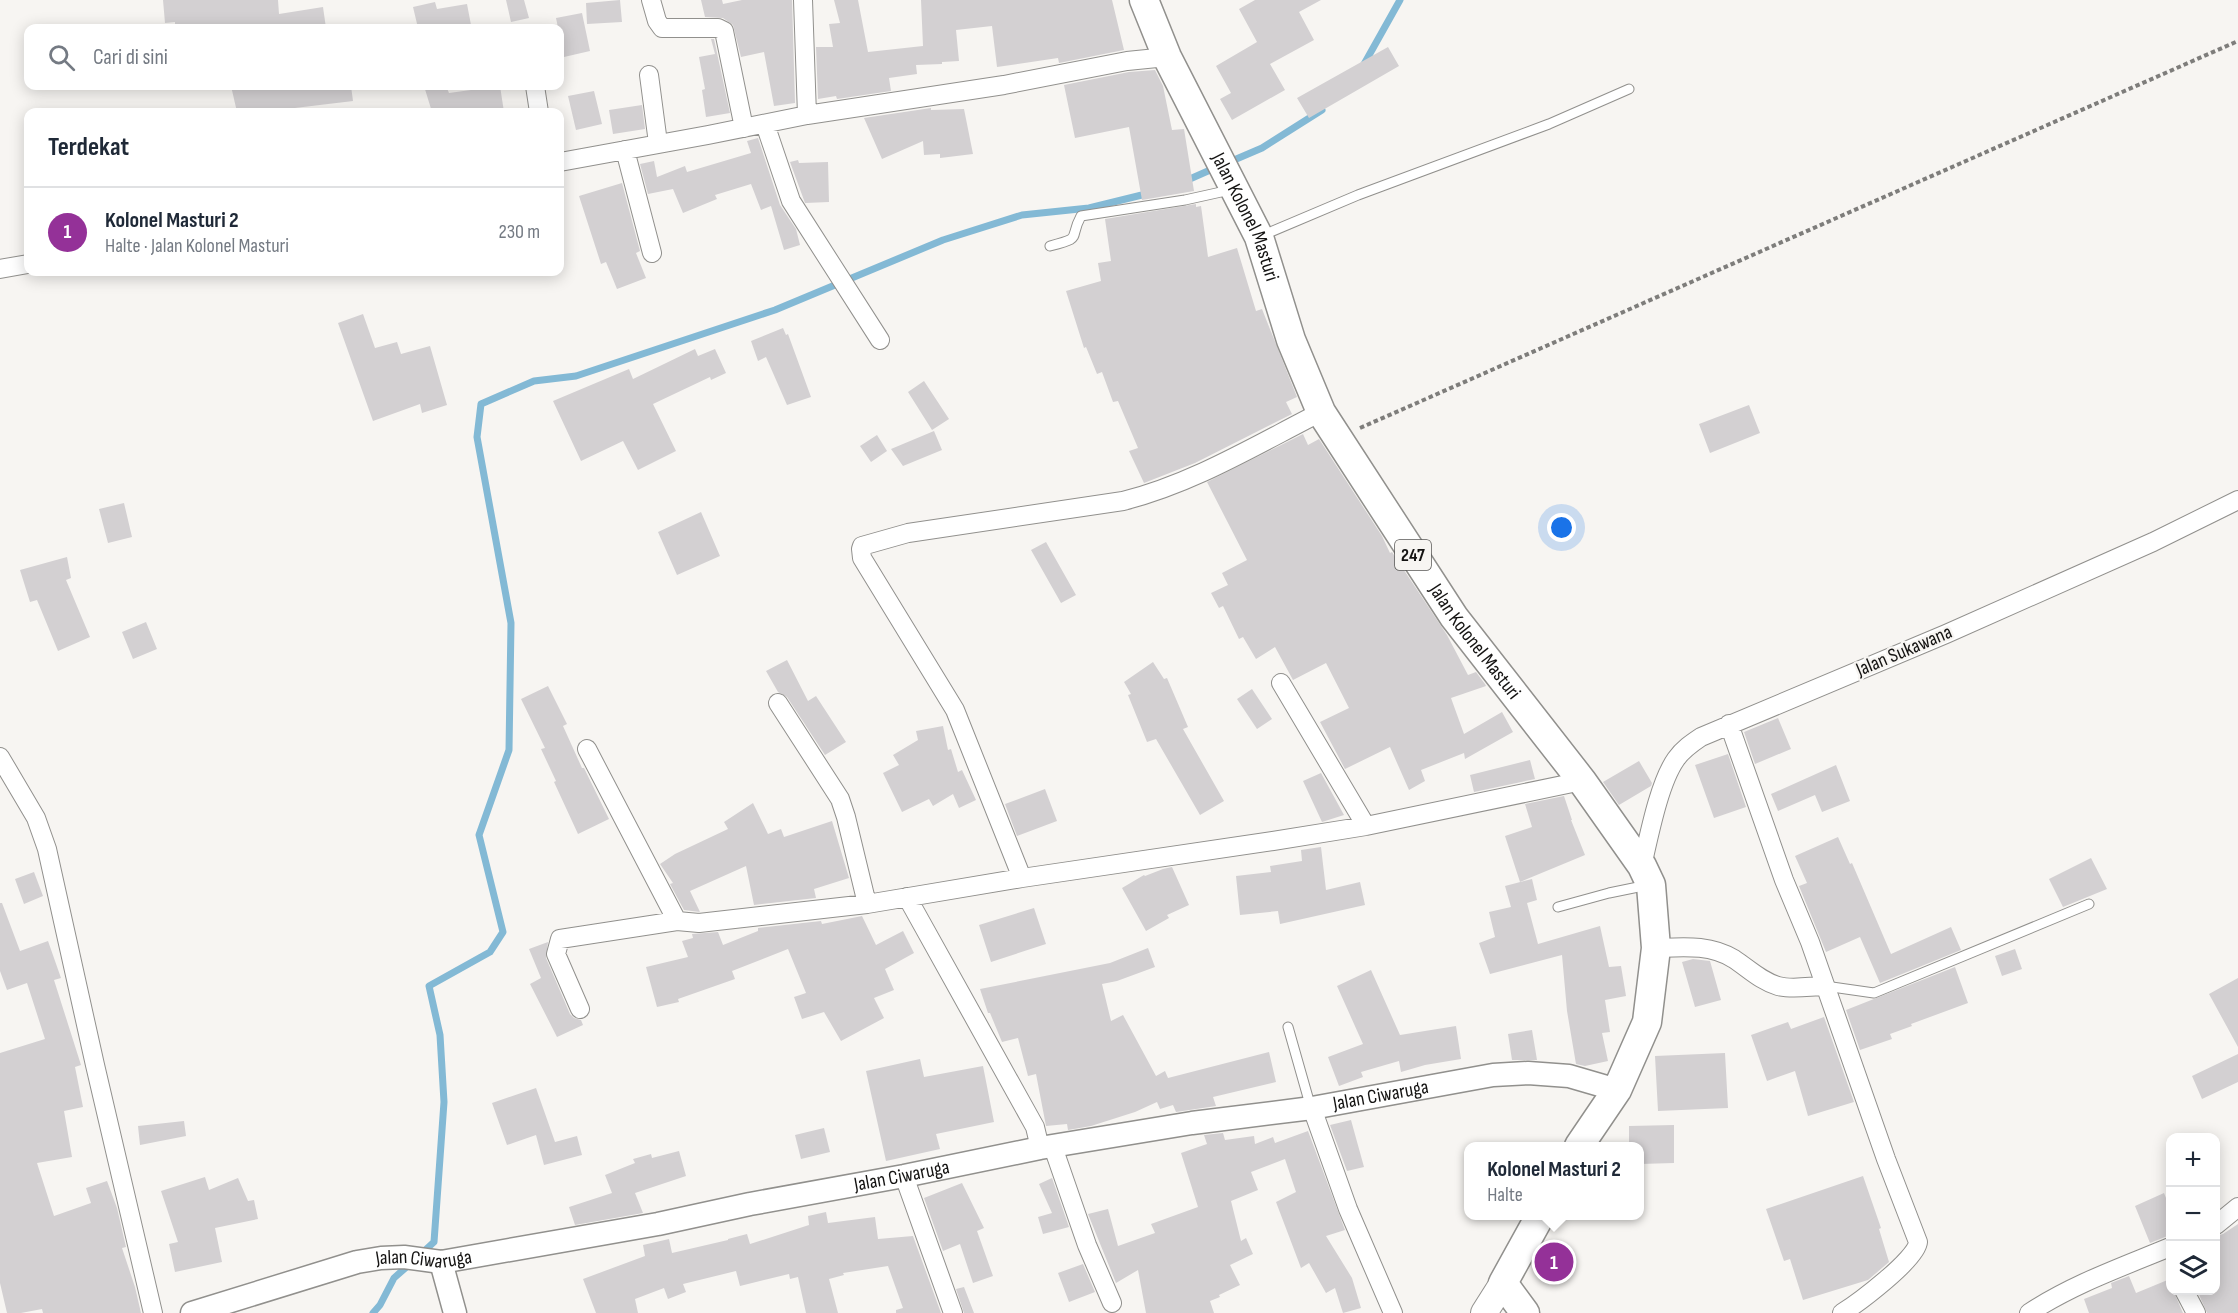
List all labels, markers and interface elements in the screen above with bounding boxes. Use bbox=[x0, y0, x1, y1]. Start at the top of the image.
search box bbox=[24, 24, 564, 90]
icon: search bbox=[45, 41, 78, 74]
text: Cari di sini bbox=[93, 44, 168, 71]
text: Terdekat bbox=[48, 132, 129, 163]
street label: Jalan Kolonel Masturi bbox=[1206, 148, 1284, 284]
text: Kolonel Masturi 2 bbox=[105, 207, 239, 234]
text: 1 bbox=[64, 220, 71, 244]
text: 230 m bbox=[498, 220, 540, 244]
text: Halte · Jalan Kolonel Masturi bbox=[105, 234, 289, 258]
your location bbox=[1547, 513, 1576, 542]
road number: 247 bbox=[1395, 540, 1431, 570]
street label: Jalan Kolonel Masturi bbox=[1423, 579, 1526, 704]
street label: Jalan Sukawana bbox=[1851, 620, 1956, 682]
street label: Jalan Ciwaruga bbox=[1330, 1075, 1430, 1116]
map controls bbox=[2166, 1133, 2220, 1295]
button: + bbox=[2166, 1133, 2220, 1187]
popup bbox=[1464, 1142, 1644, 1220]
street label: Jalan Ciwaruga bbox=[851, 1155, 951, 1197]
text: Kolonel Masturi 2 bbox=[1487, 1156, 1621, 1183]
text: Halte bbox=[1487, 1183, 1523, 1207]
button: − bbox=[2166, 1187, 2220, 1241]
pin: 1 bbox=[1534, 1240, 1574, 1284]
button: layers bbox=[2166, 1241, 2220, 1295]
street label: Jalan Ciwaruga bbox=[373, 1245, 474, 1274]

